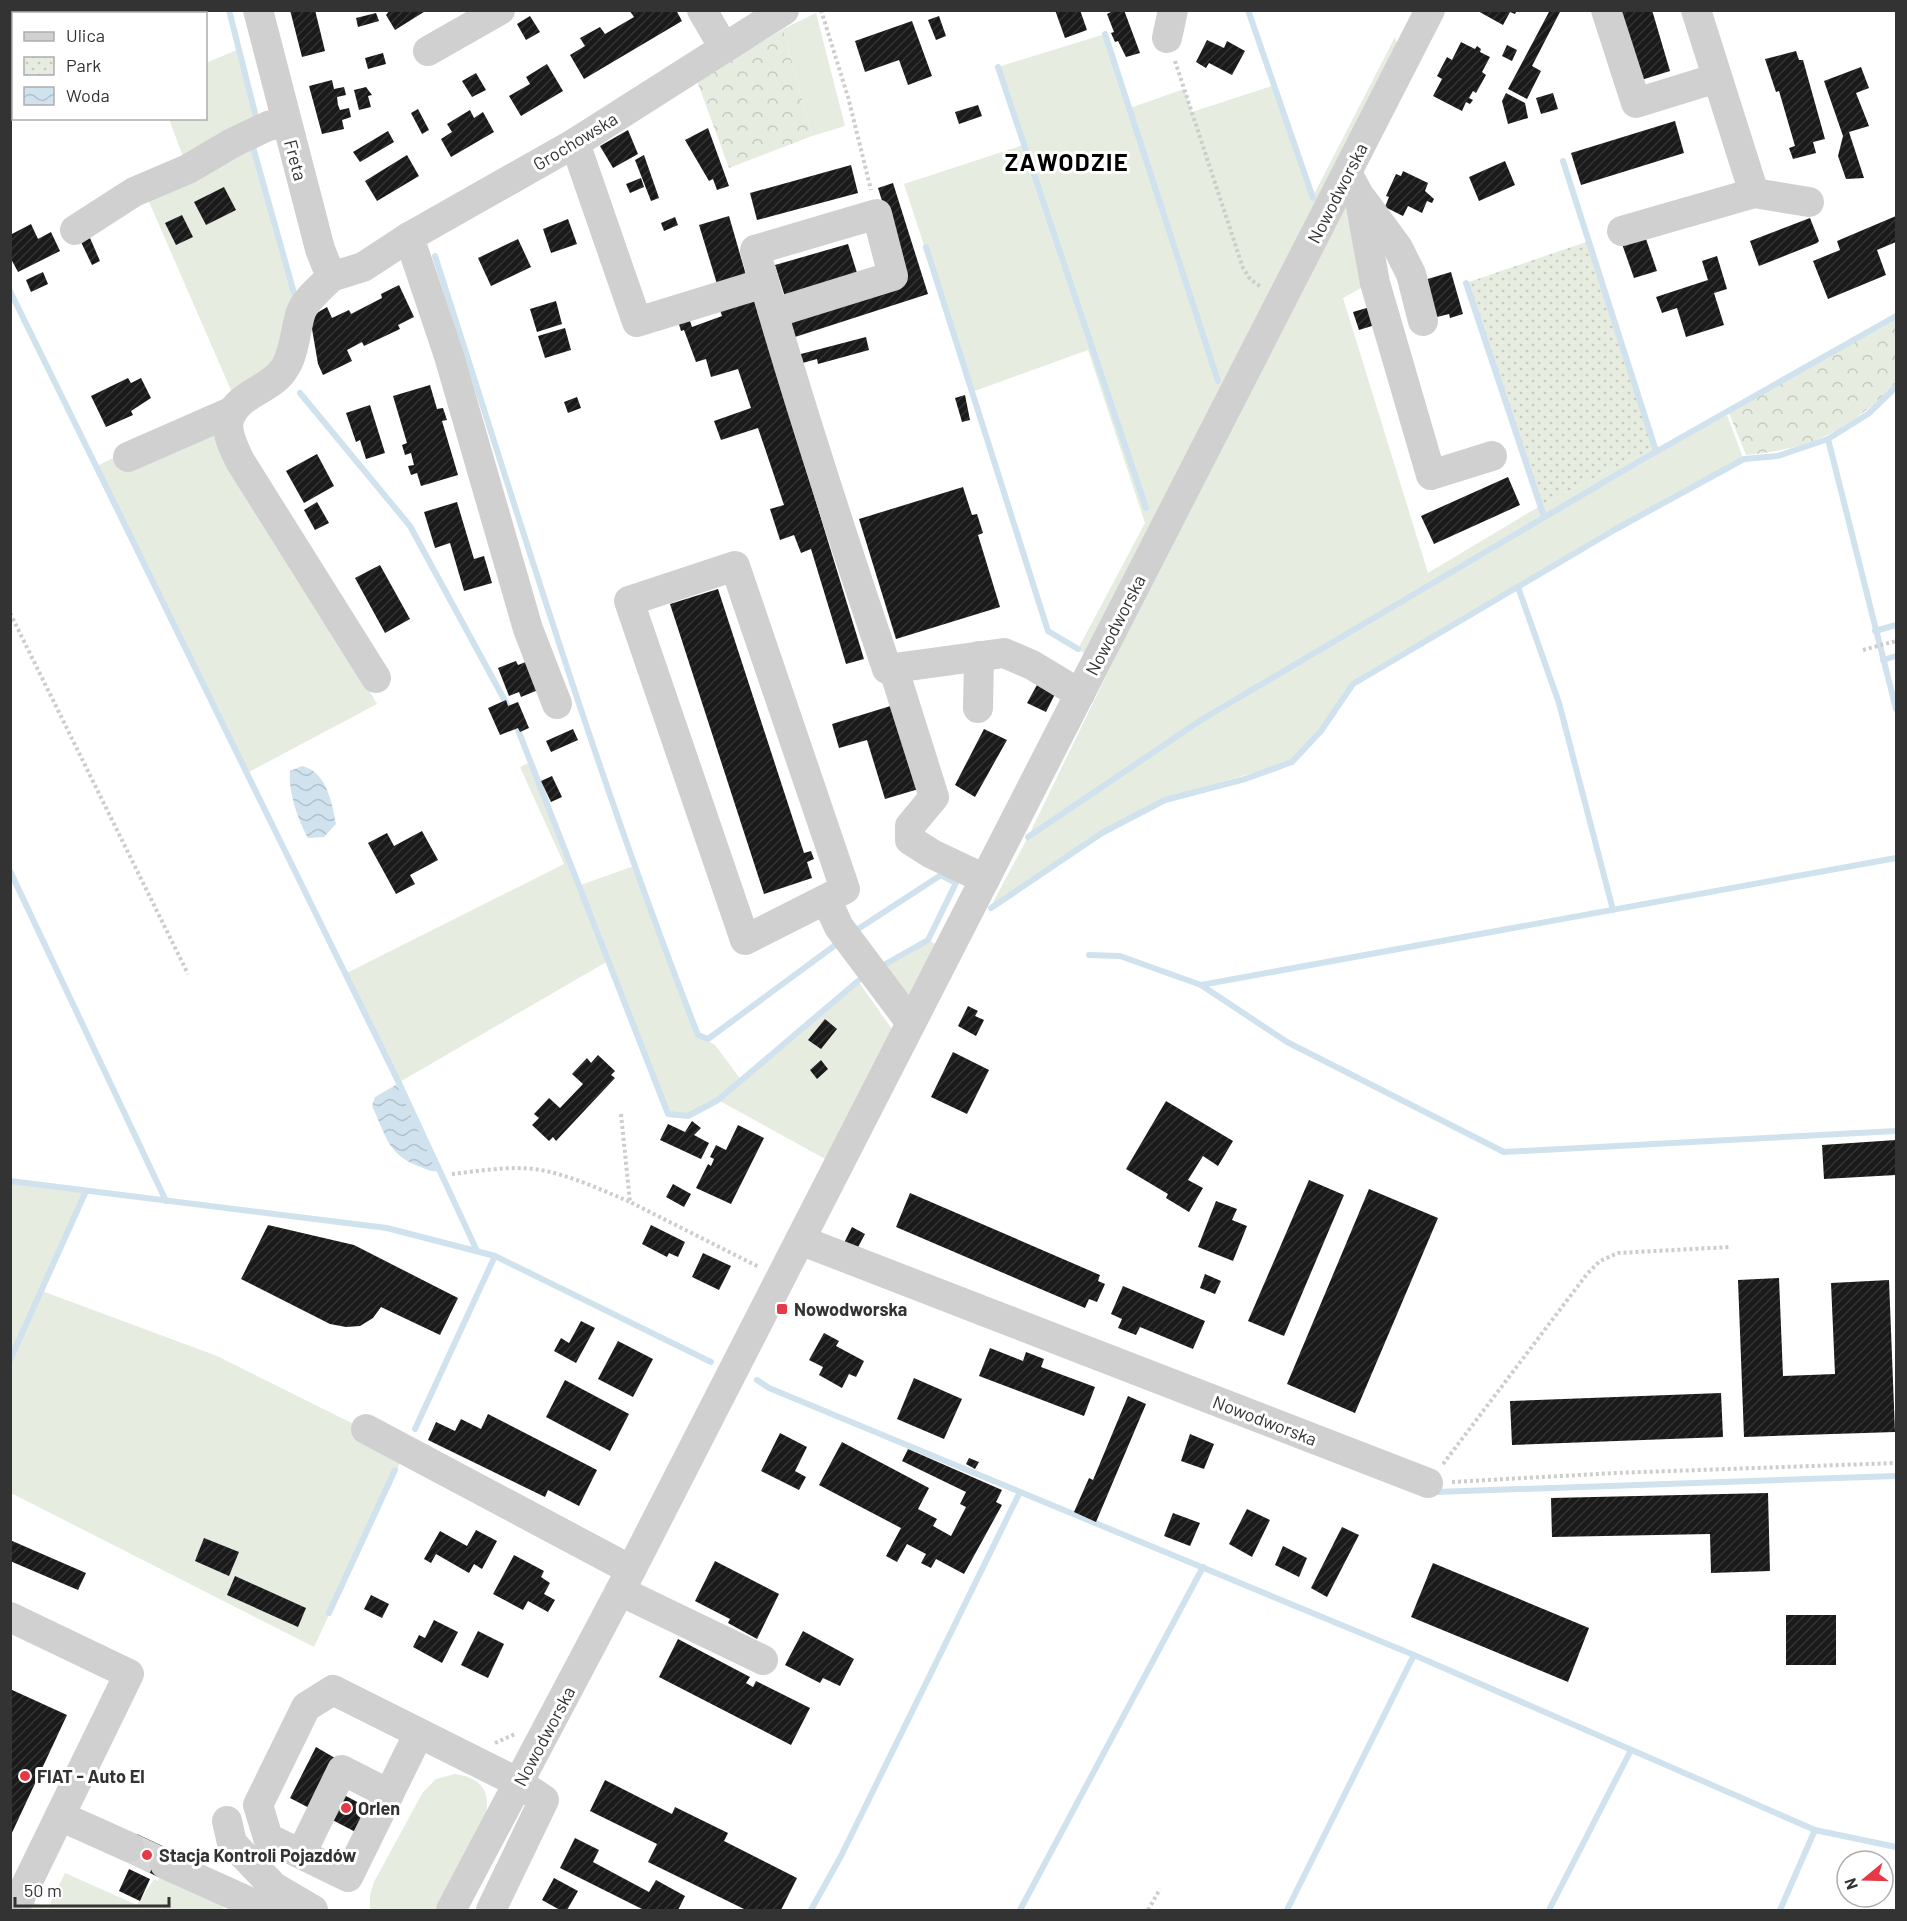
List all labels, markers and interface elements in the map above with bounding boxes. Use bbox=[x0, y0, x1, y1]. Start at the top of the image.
legend bbox=[12, 12, 207, 120]
text: Ulica bbox=[66, 24, 105, 46]
text: Park bbox=[66, 54, 101, 76]
text: Woda bbox=[66, 84, 110, 106]
street label: Grochowska bbox=[529, 107, 621, 175]
street label: Freta bbox=[280, 137, 312, 183]
street label: Nowodworska bbox=[1302, 139, 1372, 247]
district label: ZAWODZIE bbox=[1005, 147, 1129, 176]
street label: Nowodworska bbox=[1080, 571, 1150, 679]
place label: Nowodworska bbox=[794, 1298, 907, 1320]
marker: Nowodworska bbox=[775, 1302, 789, 1316]
street label: Nowodworska bbox=[1210, 1390, 1320, 1450]
street label: Nowodworska bbox=[509, 1682, 579, 1790]
place label: FIAT - Auto El bbox=[37, 1765, 145, 1787]
marker: FIAT - Auto El bbox=[18, 1769, 32, 1783]
place label: Orlen bbox=[358, 1797, 400, 1819]
marker: Orlen bbox=[339, 1801, 353, 1815]
place label: Stacja Kontroli Pojazdów bbox=[159, 1844, 356, 1866]
marker: Stacja Kontroli Pojazdów bbox=[140, 1848, 154, 1862]
north arrow bbox=[1835, 1849, 1895, 1909]
scale bar bbox=[15, 1870, 170, 1908]
text: N bbox=[1840, 1876, 1861, 1892]
text: 50 m bbox=[24, 1879, 62, 1901]

